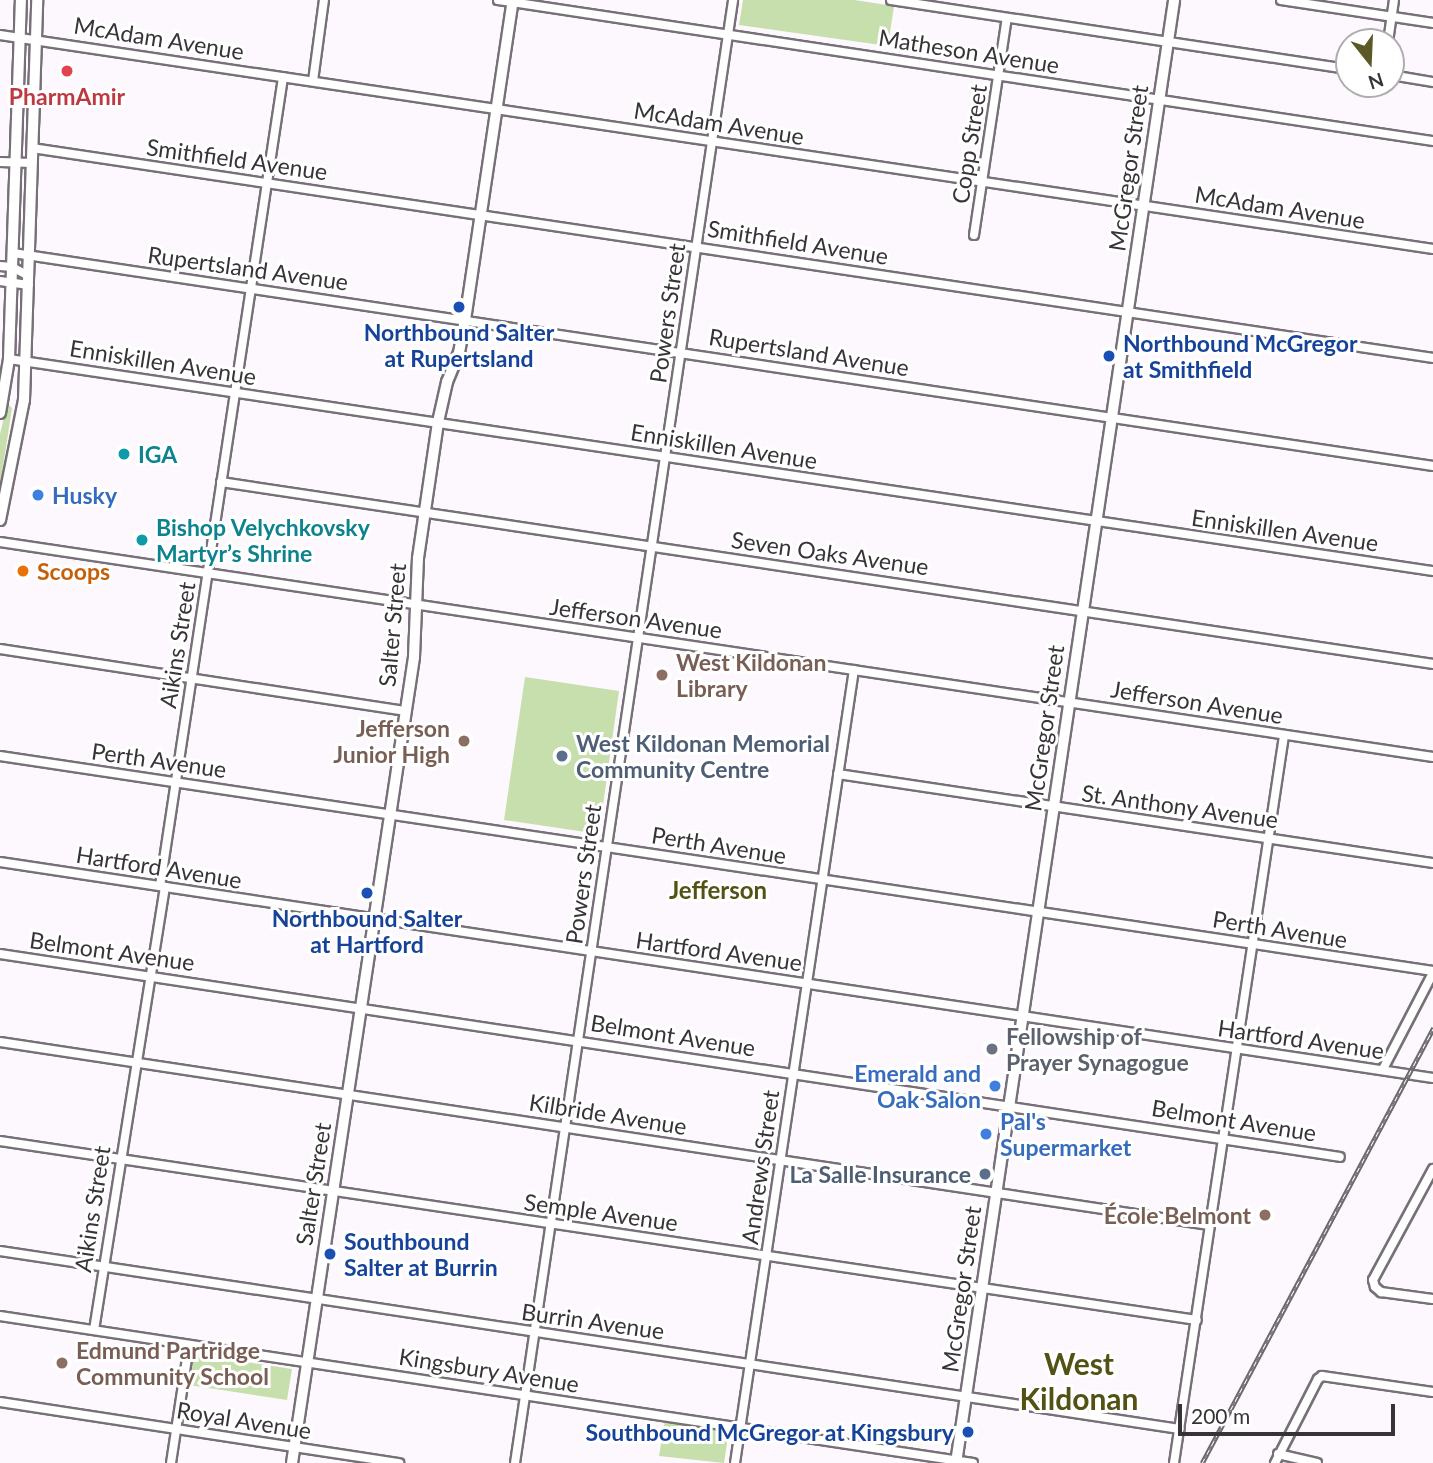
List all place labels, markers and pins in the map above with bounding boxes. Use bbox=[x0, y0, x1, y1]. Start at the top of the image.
marker: PharmAmir bbox=[59, 63, 75, 79]
place label: PharmAmir bbox=[9, 82, 125, 110]
marker: Northbound Salter at Rupertsland bbox=[451, 299, 467, 315]
place label: Northbound Salter at Rupertsland bbox=[364, 318, 554, 372]
place label: Northbound McGregor at Smithfield bbox=[1123, 329, 1358, 383]
marker: Northbound McGregor at Smithfield bbox=[1101, 348, 1117, 364]
place label: IGA bbox=[138, 440, 177, 468]
marker: IGA bbox=[116, 446, 132, 462]
place label: Husky bbox=[52, 481, 117, 509]
marker: Husky bbox=[30, 487, 46, 503]
place label: Bishop Velychkovsky Martyr’s Shrine bbox=[156, 513, 371, 567]
marker: Bishop Velychkovsky Martyr’s Shrine bbox=[134, 532, 150, 548]
place label: Scoops bbox=[37, 557, 110, 585]
marker: Scoops bbox=[15, 563, 31, 579]
place label: West Kildonan Library bbox=[676, 648, 827, 702]
marker: West Kildonan Library bbox=[654, 667, 670, 683]
place label: Jefferson Junior High bbox=[333, 714, 450, 768]
place label: West Kildonan Memorial Community Centre bbox=[576, 729, 830, 783]
marker: Jefferson Junior High bbox=[456, 733, 472, 749]
marker: West Kildonan Memorial Community Centre bbox=[554, 748, 570, 764]
marker: Northbound Salter at Hartford bbox=[359, 885, 375, 901]
place label: Northbound Salter at Hartford bbox=[272, 904, 462, 958]
place label: Fellowship of Prayer Synagogue bbox=[1006, 1022, 1189, 1076]
marker: Fellowship of Prayer Synagogue bbox=[984, 1041, 1000, 1057]
place label: Emerald and Oak Salon bbox=[854, 1059, 981, 1113]
marker: Emerald and Oak Salon bbox=[987, 1078, 1003, 1094]
place label: Pal's Supermarket bbox=[1000, 1107, 1131, 1161]
marker: Pal's Supermarket bbox=[978, 1126, 994, 1142]
place label: La Salle Insurance bbox=[789, 1160, 971, 1188]
marker: La Salle Insurance bbox=[977, 1166, 993, 1182]
place label: École Belmont bbox=[1104, 1201, 1251, 1229]
marker: École Belmont bbox=[1257, 1207, 1273, 1223]
place label: Southbound Salter at Burrin bbox=[344, 1227, 498, 1281]
marker: Southbound Salter at Burrin bbox=[322, 1246, 338, 1262]
place label: Edmund Partridge Community School bbox=[76, 1336, 270, 1390]
marker: Edmund Partridge Community School bbox=[54, 1355, 70, 1371]
place label: Southbound McGregor at Kingsbury bbox=[585, 1418, 954, 1446]
marker: Southbound McGregor at Kingsbury bbox=[960, 1424, 976, 1440]

